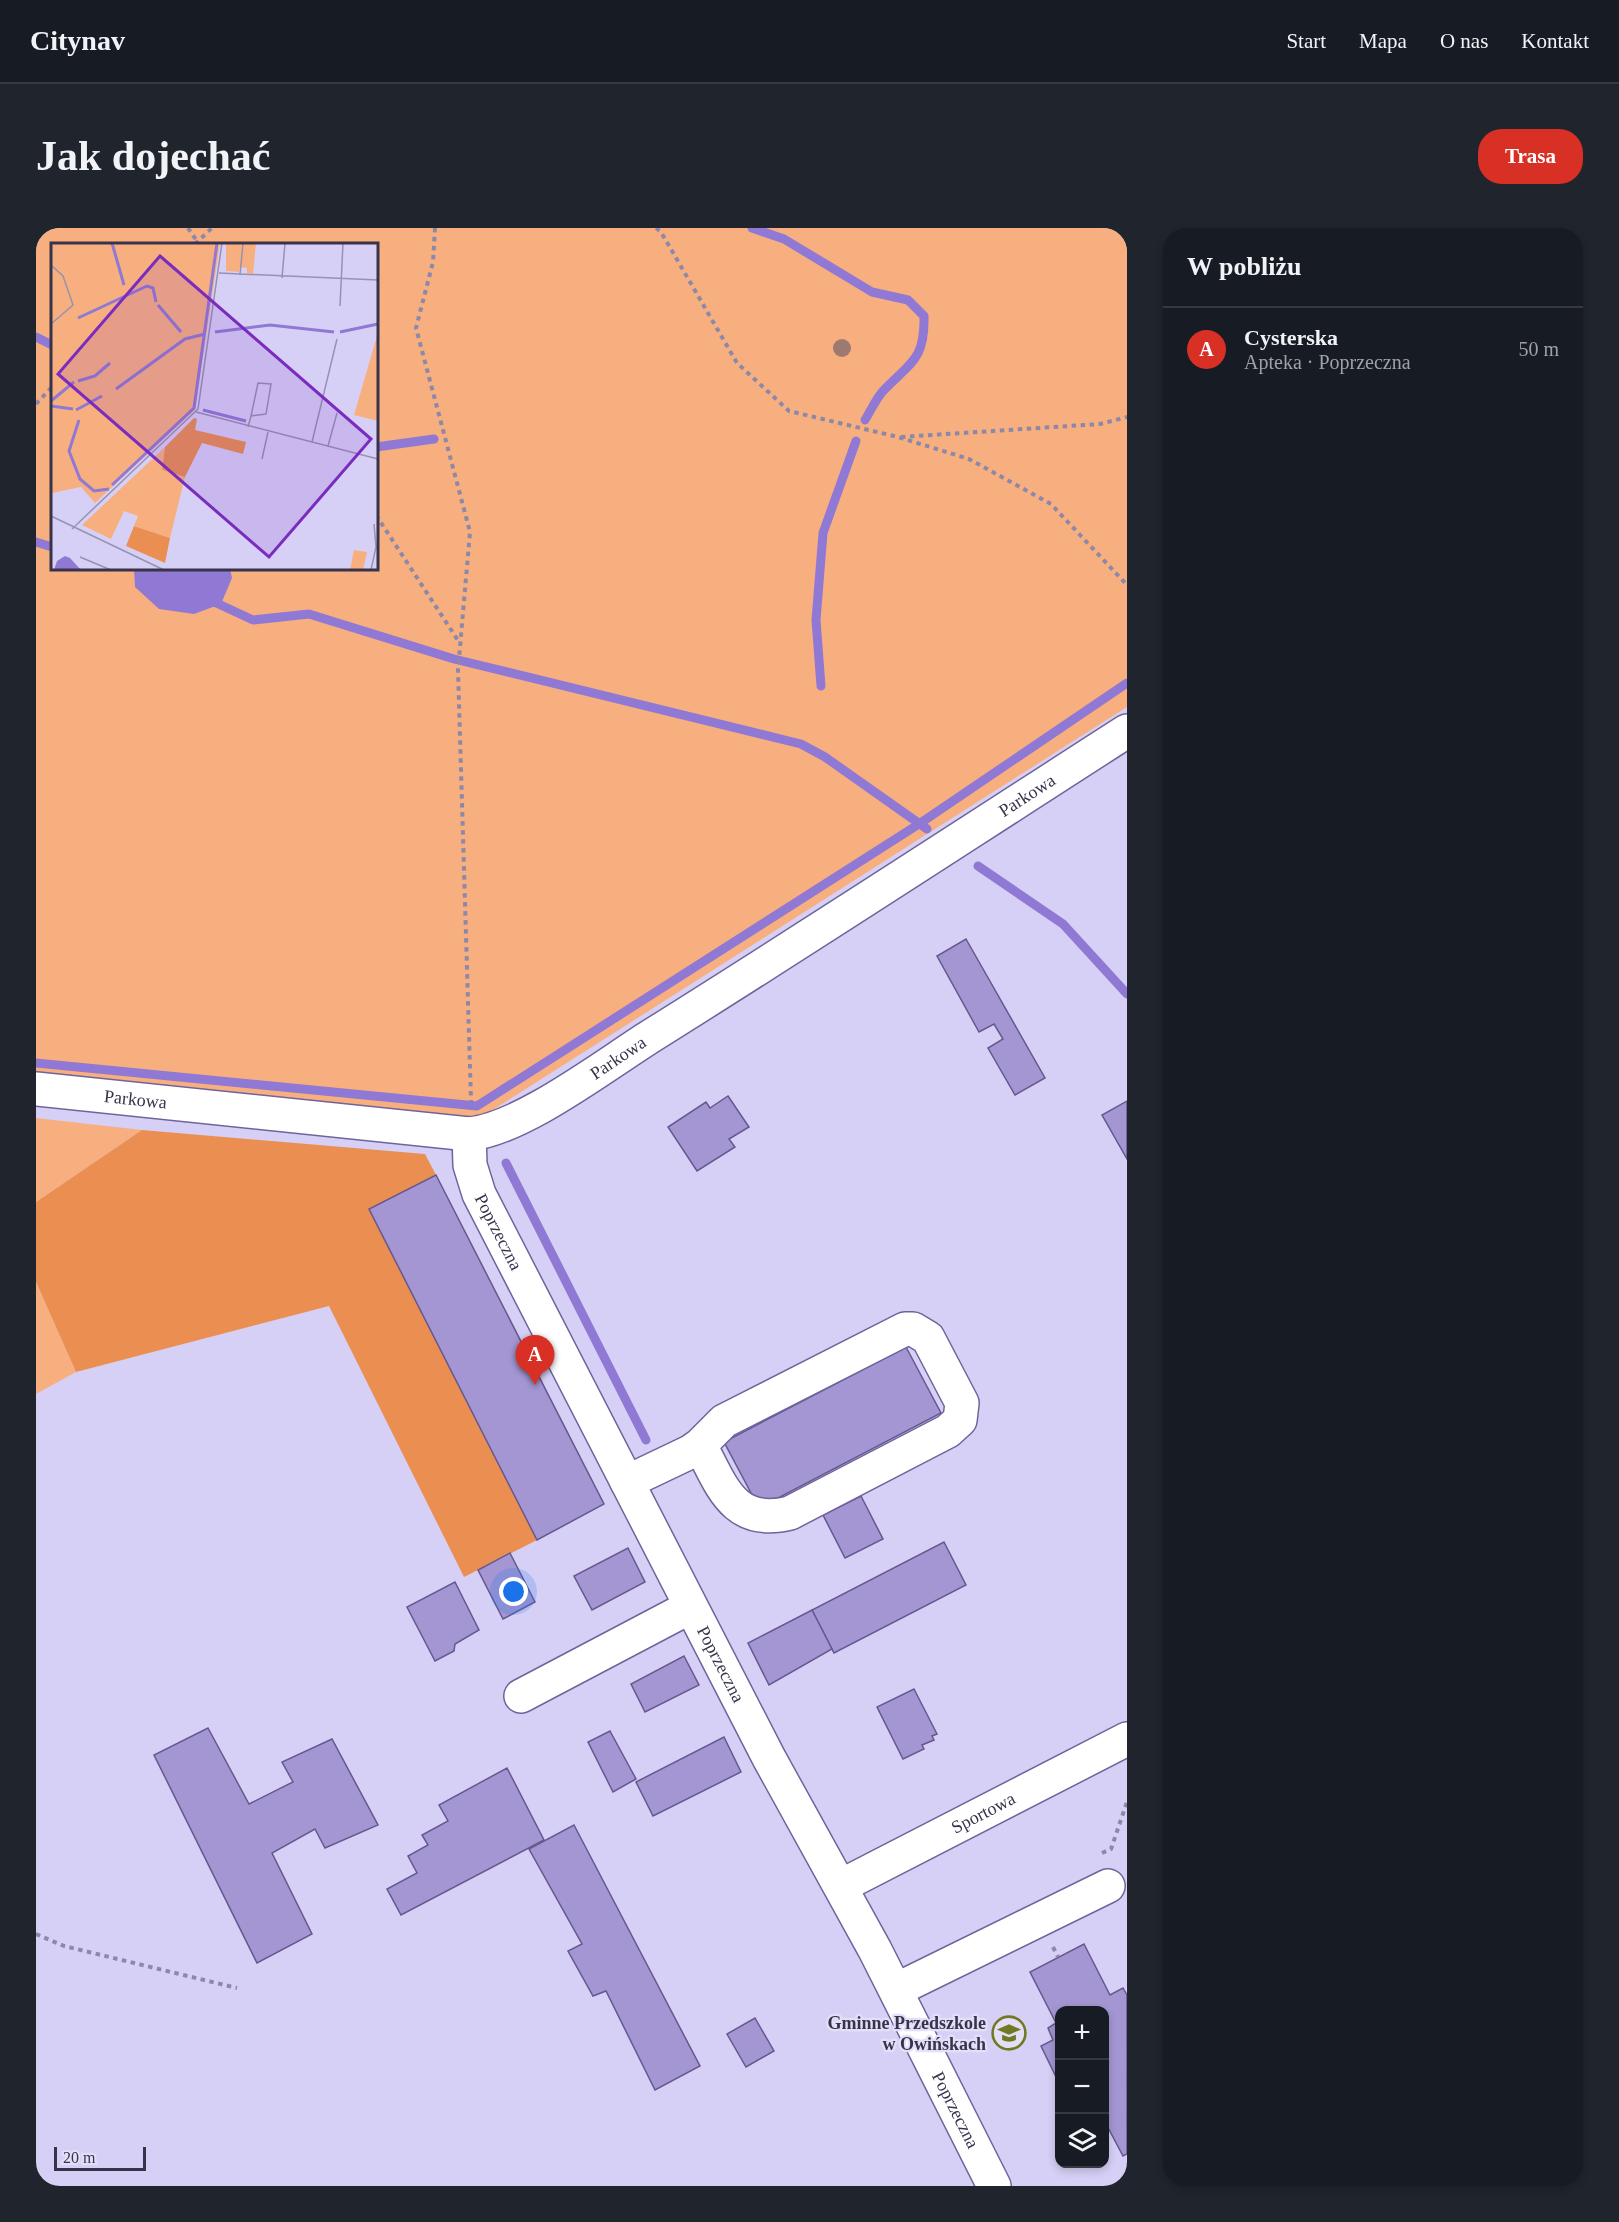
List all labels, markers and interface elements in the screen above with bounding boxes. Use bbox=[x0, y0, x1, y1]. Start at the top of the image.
text: Citynav bbox=[30, 25, 125, 56]
text: Start bbox=[1286, 29, 1326, 53]
text: Mapa bbox=[1359, 29, 1407, 53]
text: O nas bbox=[1440, 29, 1488, 53]
text: Kontakt bbox=[1521, 29, 1589, 53]
button: Trasa bbox=[1478, 129, 1583, 184]
text: Jak dojechać bbox=[36, 133, 271, 179]
inset map bbox=[51, 243, 378, 570]
text: W pobliżu bbox=[1187, 252, 1301, 281]
text: Cysterska bbox=[1244, 325, 1338, 350]
text: A bbox=[1199, 338, 1214, 360]
text: 50 m bbox=[1518, 338, 1559, 360]
text: Apteka · Poprzeczna bbox=[1244, 351, 1411, 373]
street label: Parkowa bbox=[995, 770, 1059, 821]
street label: Parkowa bbox=[586, 1032, 650, 1084]
street label: Parkowa bbox=[103, 1086, 168, 1113]
street label: Poprzeczna bbox=[471, 1190, 526, 1273]
pin: A bbox=[516, 1336, 554, 1385]
your location bbox=[499, 1577, 528, 1606]
street label: Poprzeczna bbox=[693, 1623, 749, 1706]
street label: Sportowa bbox=[948, 1788, 1019, 1838]
map controls bbox=[1055, 2006, 1109, 2168]
button: + bbox=[1055, 2006, 1109, 2060]
place label: Gminne Przedszkole w Owińskach bbox=[828, 2013, 986, 2054]
school or university icon: Gminne Przedszkole w Owińskach bbox=[991, 2015, 1027, 2051]
button: − bbox=[1055, 2060, 1109, 2114]
street label: Poprzeczna bbox=[928, 2068, 983, 2151]
button: layers bbox=[1055, 2114, 1109, 2168]
scale bar bbox=[54, 2144, 146, 2172]
text: 20 m bbox=[63, 2149, 95, 2166]

